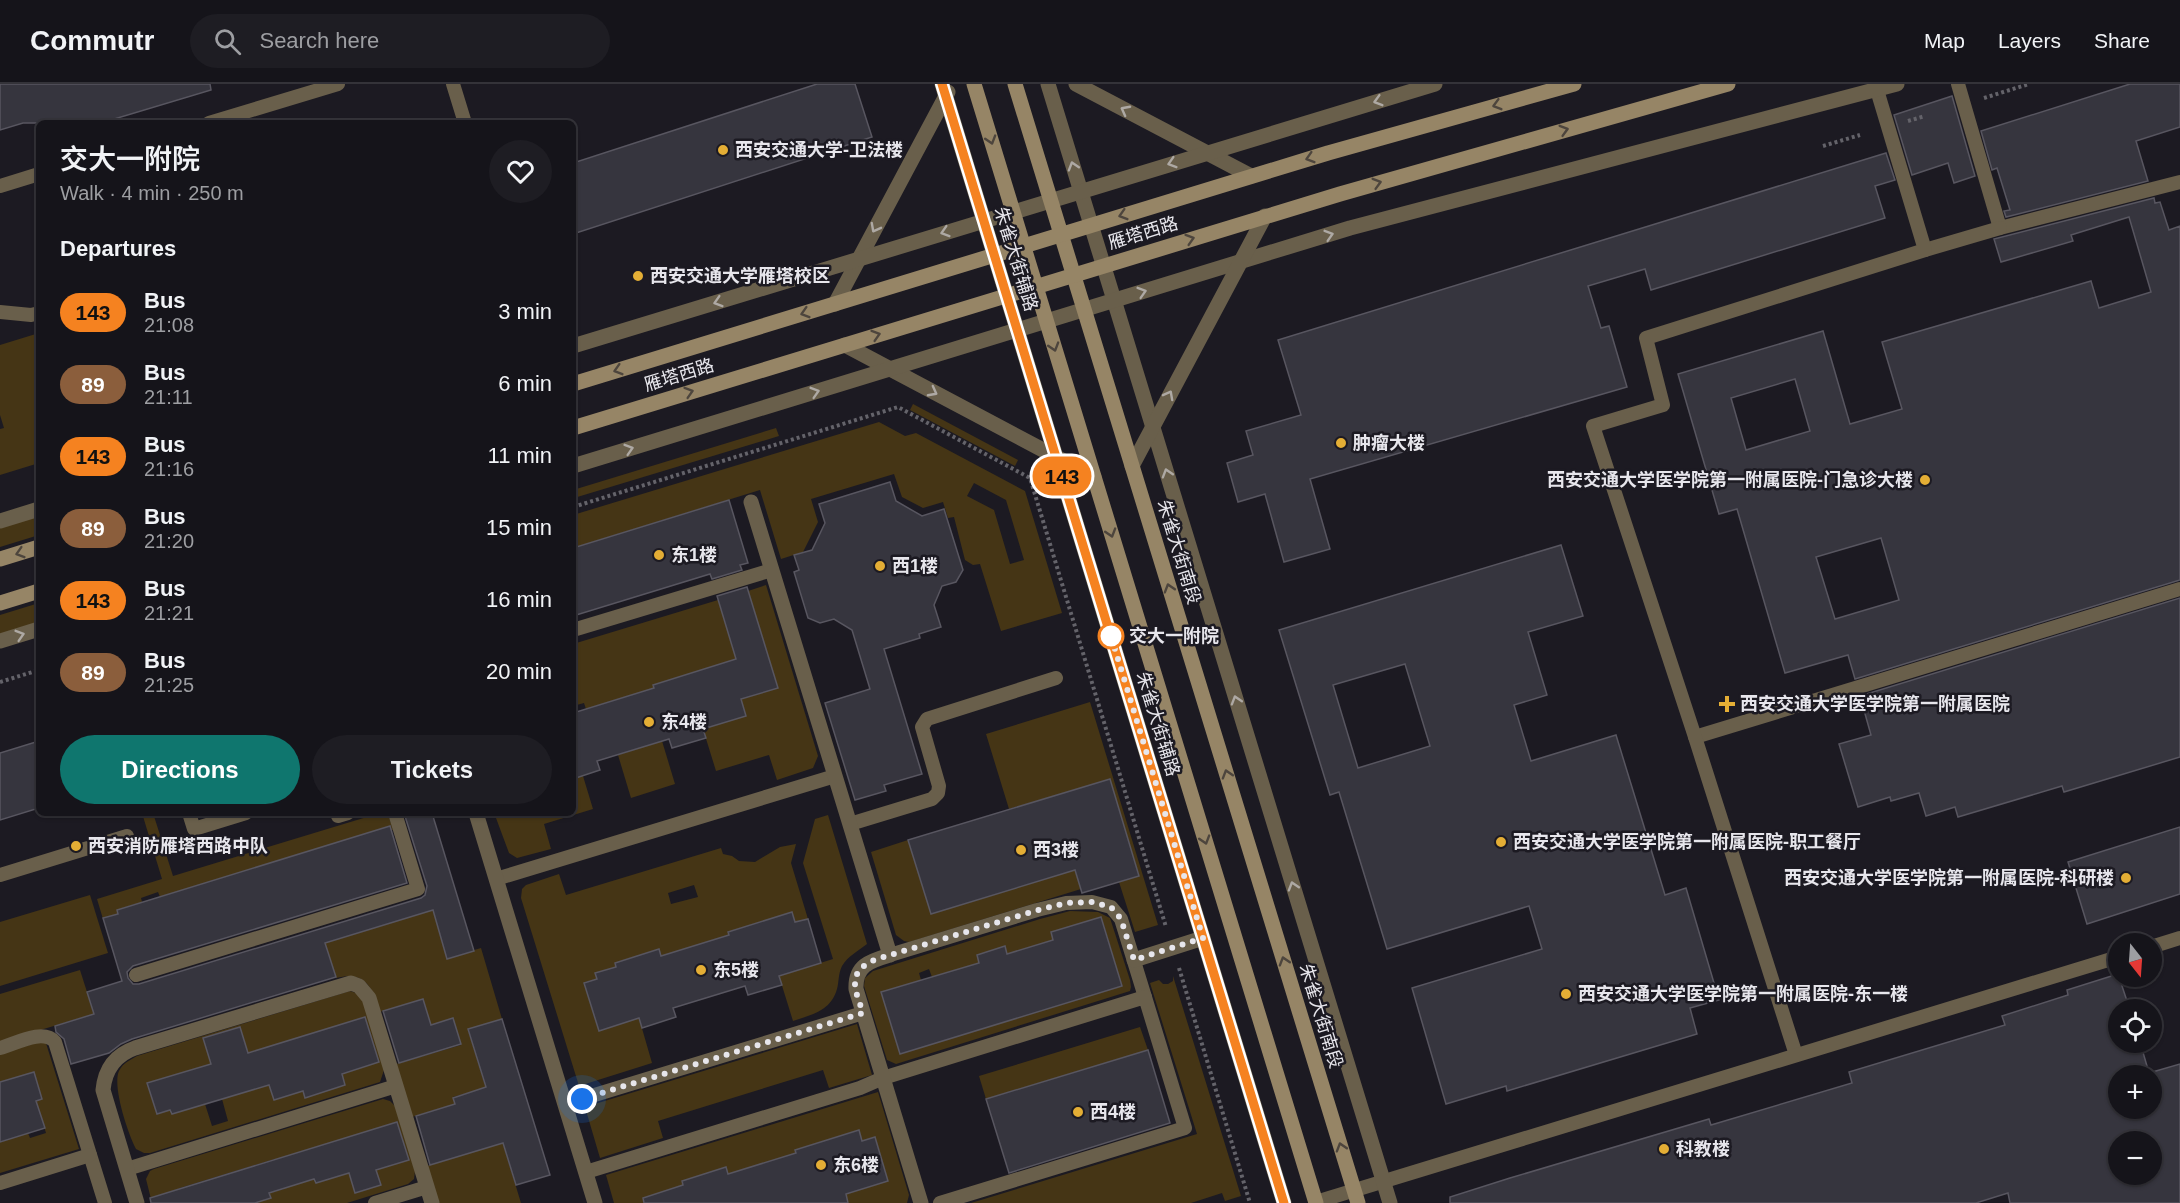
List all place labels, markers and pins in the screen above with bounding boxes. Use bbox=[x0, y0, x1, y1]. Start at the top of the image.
place label: 西安交通大学-卫法楼 bbox=[735, 140, 903, 160]
marker: 西安交通大学-卫法楼 bbox=[716, 143, 730, 157]
place label: 西安交通大学雁塔校区 bbox=[650, 266, 830, 286]
marker: 西安交通大学雁塔校区 bbox=[631, 269, 645, 283]
place label: 肿瘤大楼 bbox=[1353, 433, 1425, 453]
marker: 肿瘤大楼 bbox=[1334, 436, 1348, 450]
place label: 西安交通大学医学院第一附属医院-门急诊大楼 bbox=[1547, 470, 1913, 490]
marker: 西安交通大学医学院第一附属医院-门急诊大楼 bbox=[1918, 473, 1932, 487]
place label: 东1楼 bbox=[671, 545, 717, 565]
marker: 东1楼 bbox=[652, 548, 666, 562]
place label: 西1楼 bbox=[892, 556, 938, 576]
marker: 西1楼 bbox=[873, 559, 887, 573]
marker: 交大一附院 bbox=[1098, 623, 1124, 649]
place label: 交大一附院 bbox=[1129, 626, 1219, 646]
place label: 西安交通大学医学院第一附属医院 bbox=[1740, 694, 2010, 714]
marker: 西安交通大学医学院第一附属医院 bbox=[1718, 695, 1736, 713]
place label: 东4楼 bbox=[661, 712, 707, 732]
marker: 东4楼 bbox=[642, 715, 656, 729]
place label: 西安交通大学医学院第一附属医院-职工餐厅 bbox=[1513, 832, 1861, 852]
marker: 西安交通大学医学院第一附属医院-职工餐厅 bbox=[1494, 835, 1508, 849]
place label: 西安消防雁塔西路中队 bbox=[88, 836, 268, 856]
marker: 西安消防雁塔西路中队 bbox=[69, 839, 83, 853]
place label: 西3楼 bbox=[1033, 840, 1079, 860]
marker: 西3楼 bbox=[1014, 843, 1028, 857]
place label: 西安交通大学医学院第一附属医院-科研楼 bbox=[1784, 868, 2114, 888]
marker: 西安交通大学医学院第一附属医院-科研楼 bbox=[2119, 871, 2133, 885]
place label: 东5楼 bbox=[713, 960, 759, 980]
marker: 东5楼 bbox=[694, 963, 708, 977]
place label: 西安交通大学医学院第一附属医院-东一楼 bbox=[1578, 984, 1908, 1004]
marker: 西安交通大学医学院第一附属医院-东一楼 bbox=[1559, 987, 1573, 1001]
place label: 西4楼 bbox=[1090, 1102, 1136, 1122]
marker: 西4楼 bbox=[1071, 1105, 1085, 1119]
place label: 科教楼 bbox=[1676, 1139, 1730, 1159]
marker: 科教楼 bbox=[1657, 1142, 1671, 1156]
place label: 东6楼 bbox=[833, 1155, 879, 1175]
marker: 东6楼 bbox=[814, 1158, 828, 1172]

